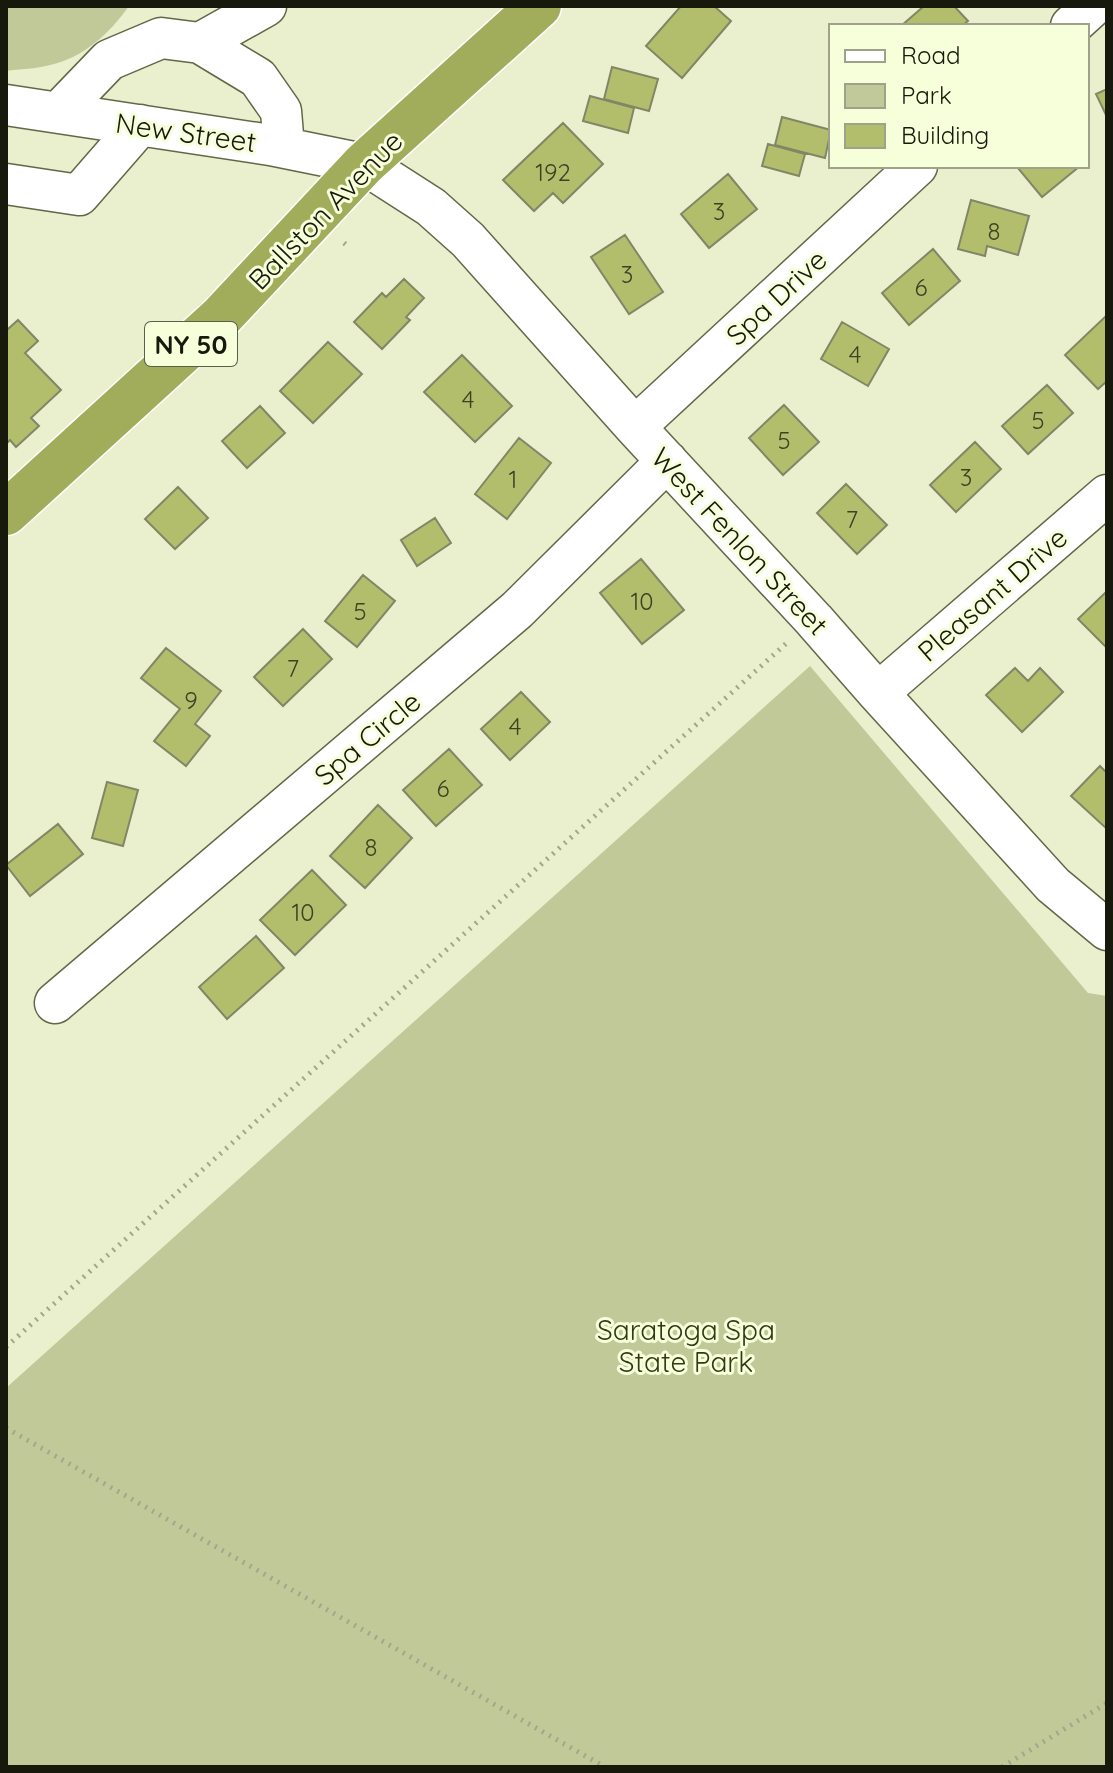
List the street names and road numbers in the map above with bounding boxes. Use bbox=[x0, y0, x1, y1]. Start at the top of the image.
street label: New Street bbox=[114, 105, 258, 159]
street label: Ballston Avenue bbox=[240, 123, 410, 297]
street label: Spa Drive bbox=[718, 242, 834, 352]
road number: NY 50 bbox=[145, 322, 237, 366]
street label: West Fenlon Street bbox=[644, 440, 836, 642]
street label: Pleasant Drive bbox=[910, 520, 1074, 668]
street label: Spa Circle bbox=[307, 683, 427, 793]

